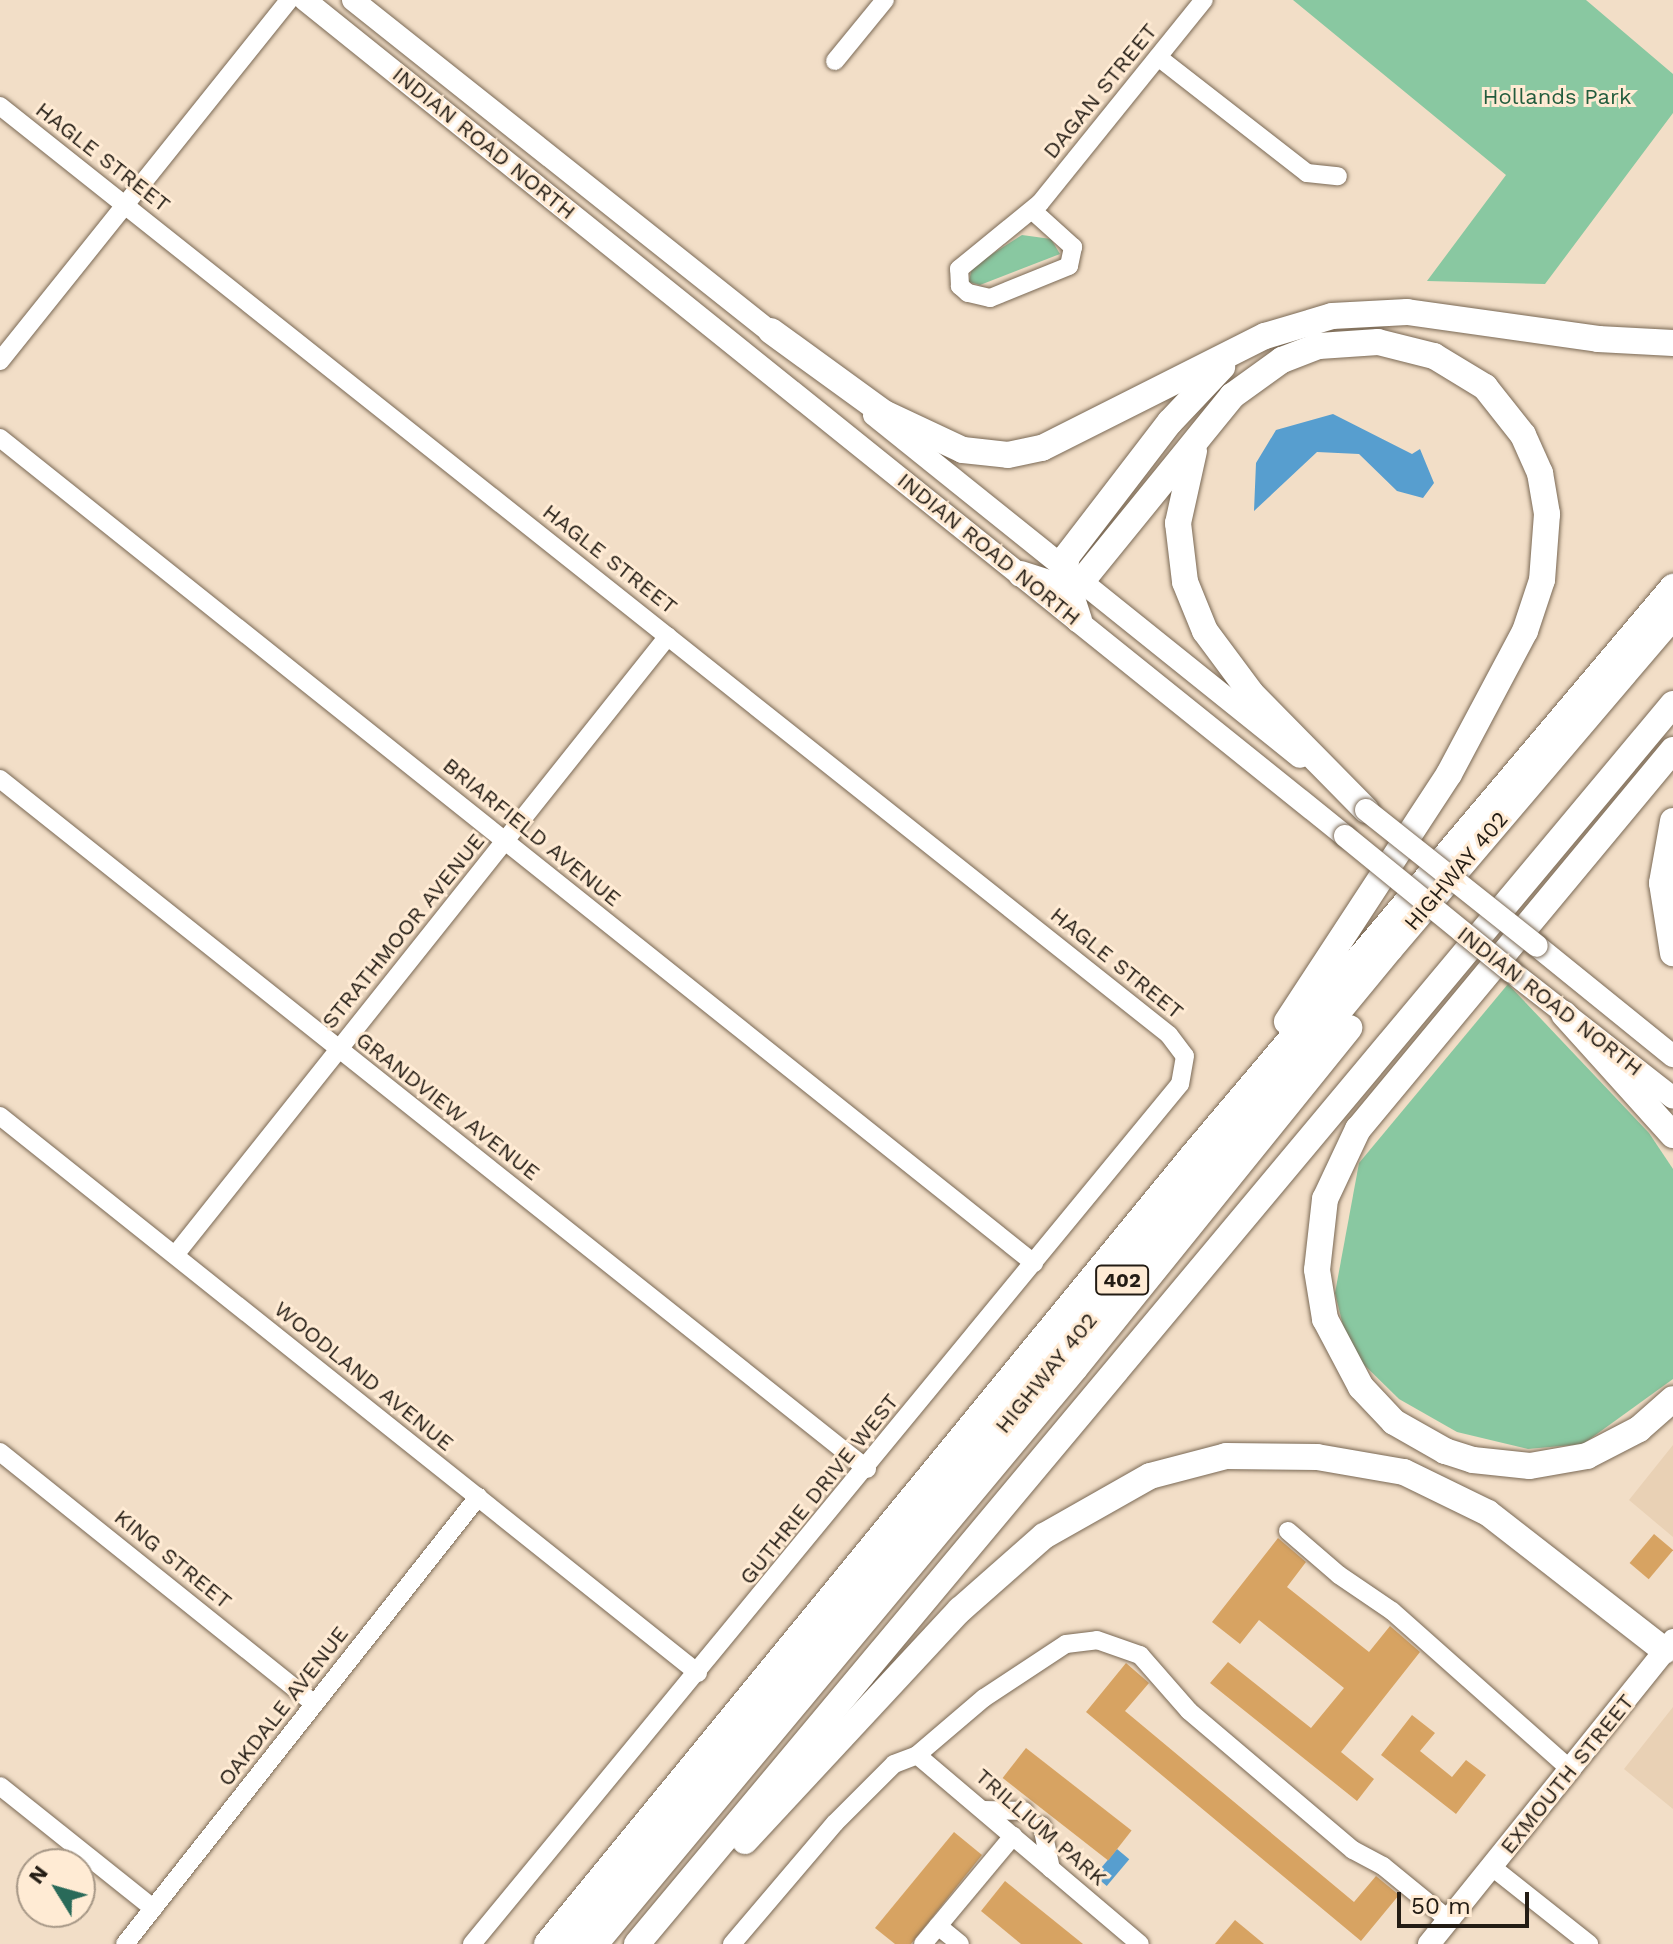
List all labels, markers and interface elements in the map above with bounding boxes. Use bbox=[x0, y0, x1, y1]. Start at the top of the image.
street label: DAGAN STREET bbox=[1037, 18, 1163, 164]
street label: INDIAN ROAD NORTH bbox=[387, 61, 581, 225]
park label: Hollands Park bbox=[1483, 84, 1631, 110]
street label: HAGLE STREET bbox=[30, 96, 176, 218]
street label: INDIAN ROAD NORTH bbox=[892, 467, 1086, 631]
street label: HAGLE STREET bbox=[537, 498, 683, 620]
street label: BRIARFIELD AVENUE bbox=[437, 752, 627, 912]
street label: HIGHWAY 402 bbox=[1398, 806, 1514, 936]
street label: STRATHMOOR AVENUE bbox=[316, 828, 490, 1034]
street label: HAGLE STREET bbox=[1045, 901, 1189, 1025]
street label: INDIAN ROAD NORTH bbox=[1452, 920, 1648, 1082]
street label: GRANDVIEW AVENUE bbox=[350, 1026, 546, 1186]
road number: 402 bbox=[1094, 1264, 1150, 1296]
street label: WOODLAND AVENUE bbox=[269, 1295, 459, 1457]
street label: HIGHWAY 402 bbox=[989, 1307, 1103, 1439]
street label: GUTHRIE DRIVE WEST bbox=[734, 1388, 904, 1590]
street label: KING STREET bbox=[109, 1504, 237, 1614]
street label: OAKDALE AVENUE bbox=[212, 1620, 354, 1792]
street label: EXMOUTH STREET bbox=[1495, 1689, 1639, 1859]
street label: TRILLIUM PARK bbox=[970, 1763, 1112, 1891]
north arrow bbox=[16, 1848, 96, 1928]
text: N bbox=[23, 1860, 53, 1888]
scale bar bbox=[1401, 1876, 1533, 1926]
text: 50 m bbox=[1411, 1892, 1471, 1920]

